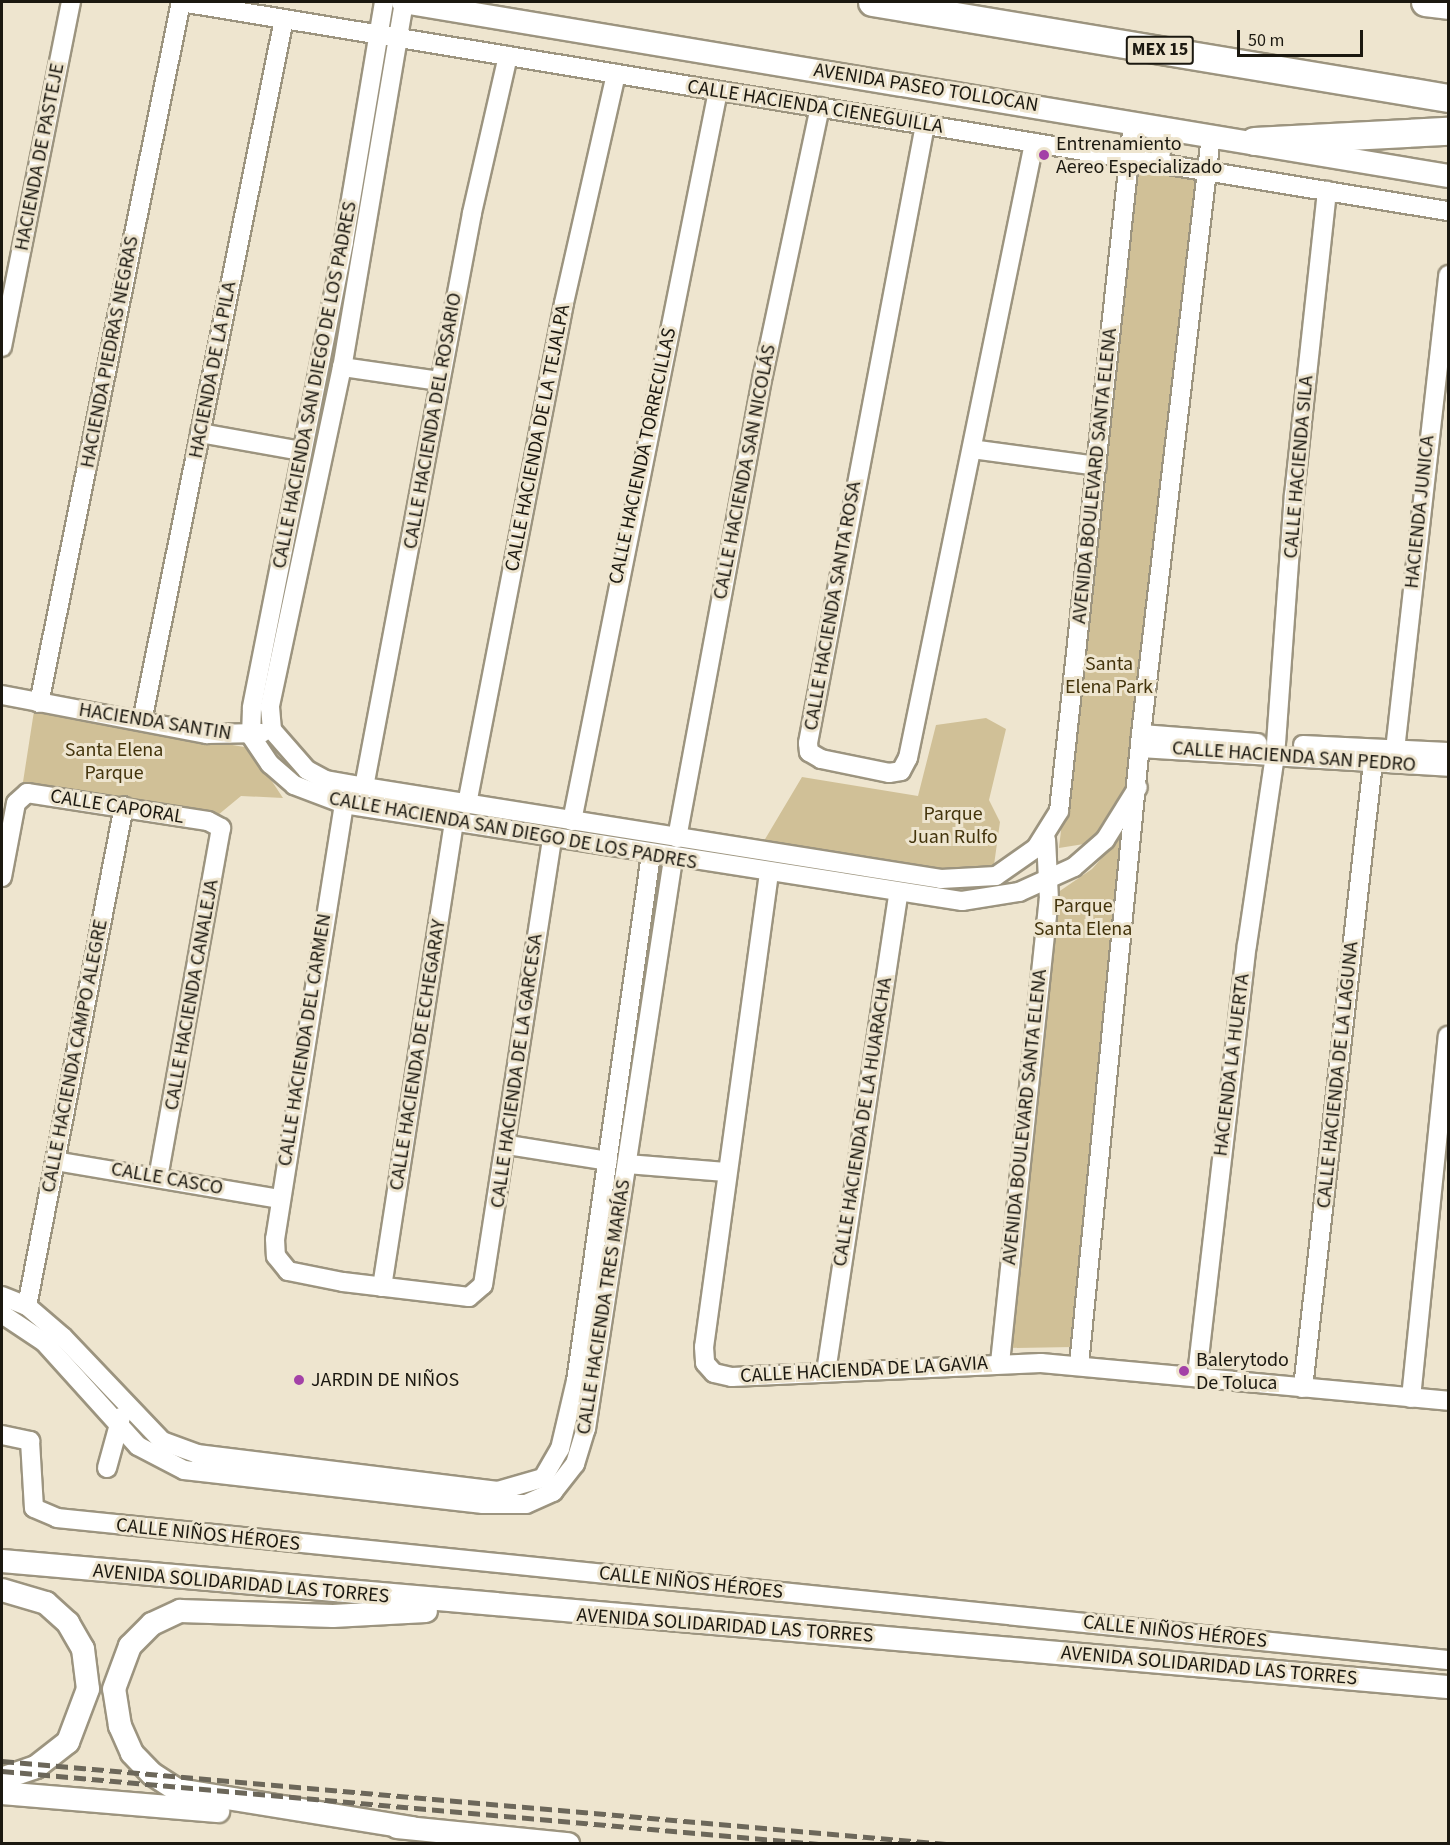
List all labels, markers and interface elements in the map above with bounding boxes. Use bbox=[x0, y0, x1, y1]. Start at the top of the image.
scale bar bbox=[1240, 18, 1366, 56]
text: 50 m bbox=[1248, 28, 1284, 53]
road number: MEX 15 bbox=[1126, 35, 1194, 65]
street label: AVENIDA PASEO TOLLOCAN bbox=[812, 58, 1040, 118]
street label: HACIENDA DE PASTEJE bbox=[10, 61, 70, 253]
street label: CALLE HACIENDA CIENEGUILLA bbox=[685, 75, 945, 139]
place label: Entrenamiento Aereo Especializado bbox=[1056, 132, 1222, 179]
marker: Entrenamiento Aereo Especializado bbox=[1037, 148, 1051, 162]
street label: CALLE HACIENDA SAN DIEGO DE LOS PADRES bbox=[268, 199, 362, 571]
street label: HACIENDA PIEDRAS NEGRAS bbox=[76, 234, 144, 470]
street label: HACIENDA DE LA PILA bbox=[184, 280, 242, 460]
street label: CALLE HACIENDA DEL ROSARIO bbox=[399, 291, 467, 551]
street label: CALLE HACIENDA DE LA TEJALPA bbox=[500, 303, 576, 573]
street label: CALLE HACIENDA TORRECILLAS bbox=[604, 326, 682, 586]
street label: AVENIDA BOULEVARD SANTA ELENA bbox=[1068, 327, 1122, 625]
street label: CALLE HACIENDA SAN NICOLÁS bbox=[708, 342, 782, 602]
street label: CALLE HACIENDA SILA bbox=[1279, 374, 1319, 560]
street label: HACIENDA JUNICA bbox=[1400, 434, 1440, 590]
street label: CALLE HACIENDA SANTA ROSA bbox=[799, 480, 867, 732]
park label: Santa Elena Park bbox=[1065, 653, 1153, 700]
street label: HACIENDA SANTIN bbox=[77, 698, 233, 746]
street label: CALLE HACIENDA SAN PEDRO bbox=[1171, 737, 1417, 777]
park label: Santa Elena Parque bbox=[65, 738, 163, 785]
street label: CALLE CAPORAL bbox=[48, 785, 186, 829]
street label: CALLE HACIENDA SAN DIEGO DE LOS PADRES bbox=[327, 787, 699, 875]
park label: Parque Juan Rulfo bbox=[908, 803, 998, 850]
street label: CALLE HACIENDA CANALEJA bbox=[160, 878, 224, 1112]
park label: Parque Santa Elena bbox=[1034, 894, 1132, 941]
street label: CALLE HACIENDA DEL CARMEN bbox=[273, 912, 337, 1168]
street label: CALLE HACIENDA CAMPO ALEGRE bbox=[37, 917, 113, 1195]
street label: CALLE HACIENDA DE ECHEGARAY bbox=[385, 918, 451, 1192]
street label: CALLE HACIENDA DE LA GARCESA bbox=[486, 932, 548, 1210]
street label: CALLE HACIENDA DE LA LAGUNA bbox=[1312, 940, 1364, 1210]
street label: AVENIDA BOULEVARD SANTA ELENA bbox=[998, 968, 1052, 1266]
street label: HACIENDA LA HUERTA bbox=[1209, 972, 1255, 1158]
street label: CALLE HACIENDA DE LA HUARACHA bbox=[828, 976, 898, 1268]
street label: CALLE CASCO bbox=[109, 1157, 225, 1201]
street label: CALLE HACIENDA TRES MARÍAS bbox=[572, 1178, 636, 1436]
place label: Balerytodo De Toluca bbox=[1196, 1348, 1289, 1395]
street label: CALLE HACIENDA DE LA GAVIA bbox=[740, 1352, 988, 1388]
marker: Balerytodo De Toluca bbox=[1177, 1364, 1191, 1378]
place label: JARDIN DE NIÑOS bbox=[311, 1368, 459, 1392]
marker: JARDIN DE NIÑOS bbox=[292, 1373, 306, 1387]
street label: CALLE NIÑOS HÉROES bbox=[115, 1513, 301, 1557]
street label: AVENIDA SOLIDARIDAD LAS TORRES bbox=[92, 1559, 390, 1609]
street label: CALLE NIÑOS HÉROES bbox=[598, 1561, 784, 1605]
street label: AVENIDA SOLIDARIDAD LAS TORRES bbox=[576, 1604, 874, 1648]
street label: CALLE NIÑOS HÉROES bbox=[1082, 1610, 1268, 1654]
street label: AVENIDA SOLIDARIDAD LAS TORRES bbox=[1060, 1641, 1358, 1691]

